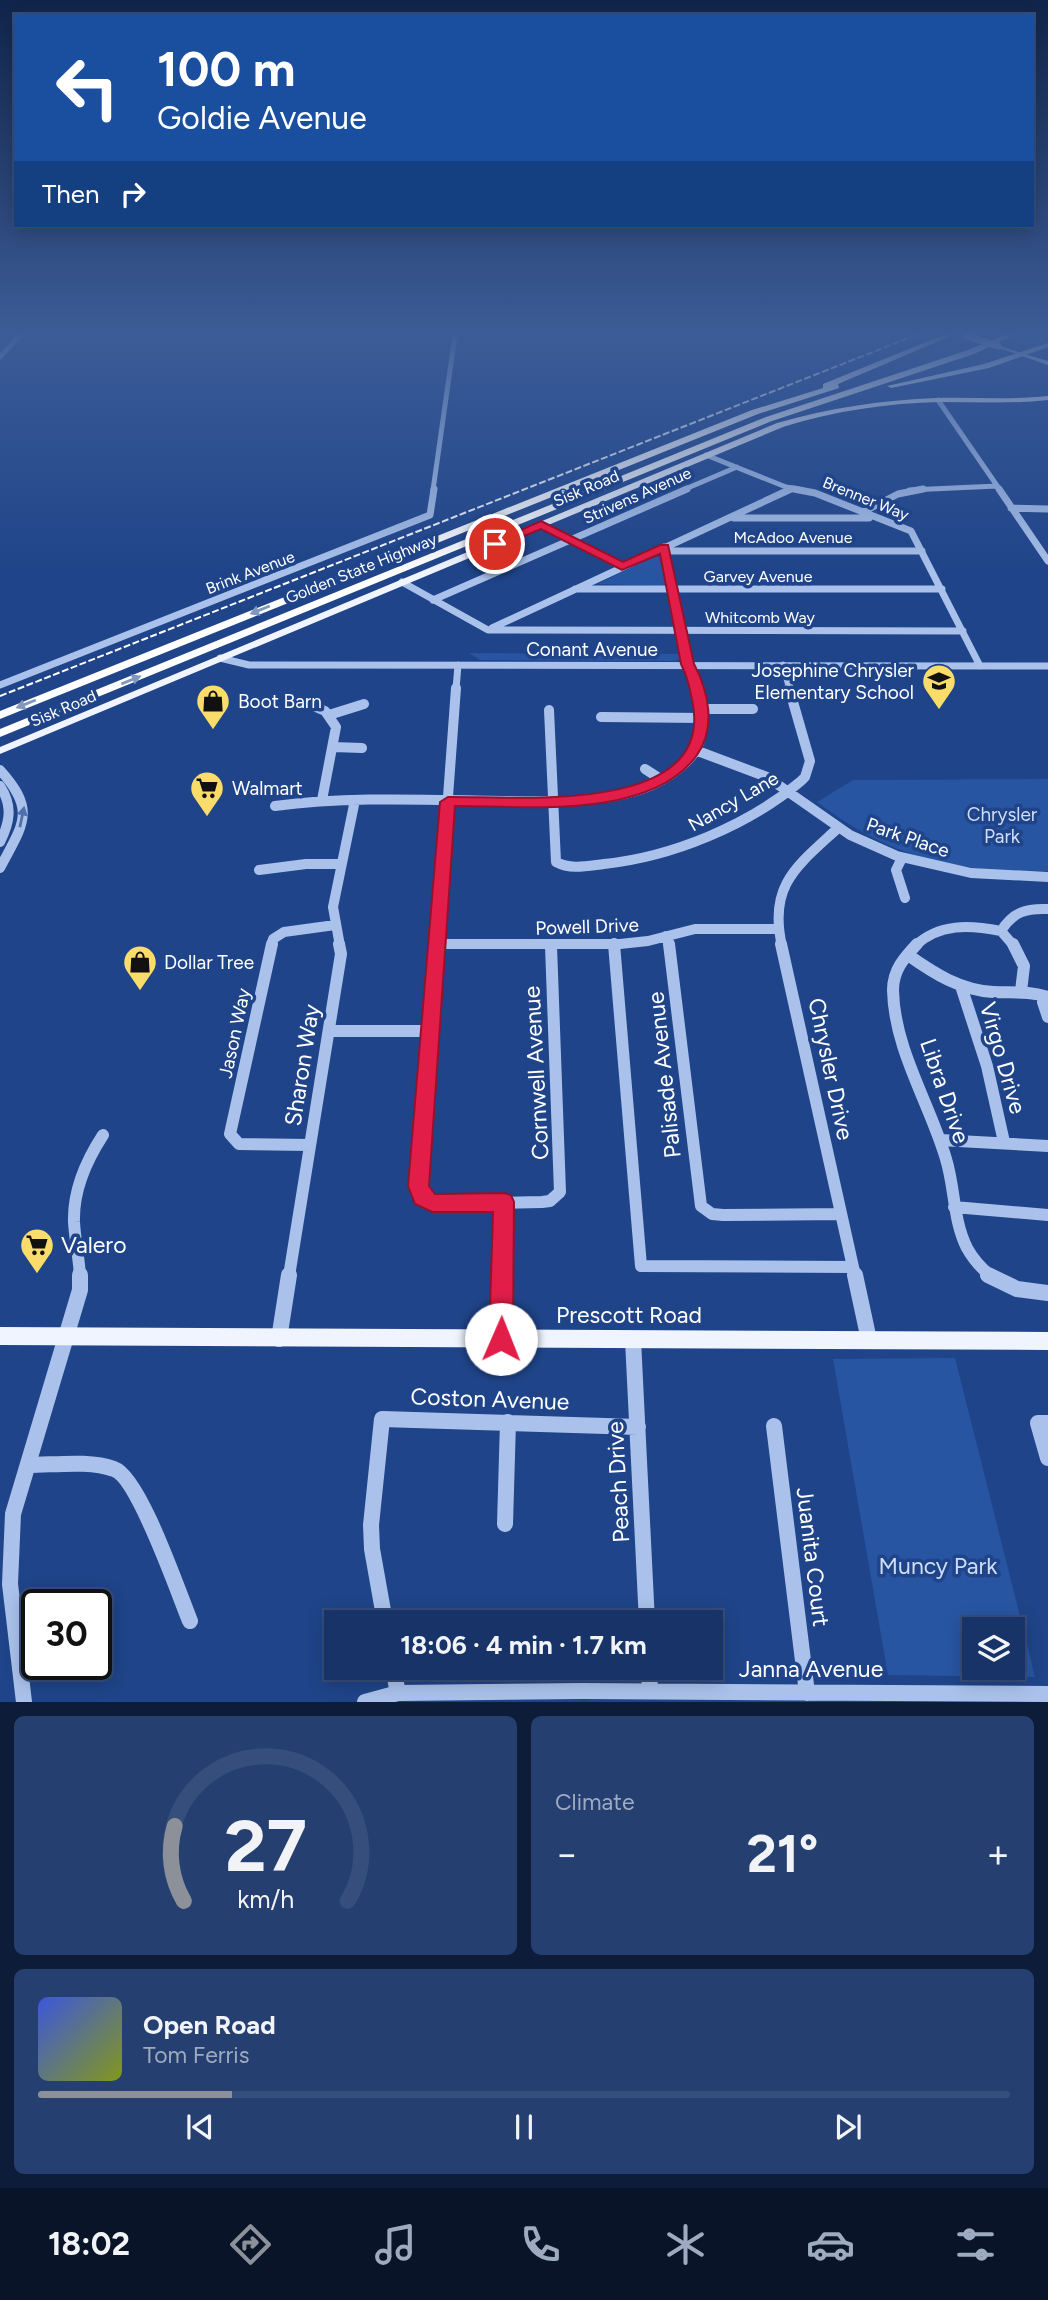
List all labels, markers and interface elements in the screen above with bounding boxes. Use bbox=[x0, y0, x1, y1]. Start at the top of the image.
text: 100 m bbox=[157, 39, 296, 98]
icon: left bbox=[42, 42, 133, 133]
text: Goldie Avenue bbox=[157, 99, 367, 137]
icon: right bbox=[114, 175, 152, 213]
text: Then bbox=[42, 178, 100, 210]
street label: Strivens Avenue bbox=[580, 463, 694, 528]
street label: Sisk Road bbox=[550, 466, 622, 511]
street label: Brenner Way bbox=[820, 473, 912, 525]
pin bbox=[465, 514, 525, 574]
icon: arrive bbox=[476, 525, 514, 563]
street label: McAdoo Avenue bbox=[734, 528, 853, 547]
street label: Golden State Highway bbox=[283, 529, 440, 608]
street label: Brink Avenue bbox=[203, 547, 298, 598]
street label: Garvey Avenue bbox=[704, 567, 813, 586]
one-way arrow bbox=[249, 605, 270, 616]
street label: Whitcomb Way bbox=[705, 608, 816, 627]
street label: Conant Avenue bbox=[526, 638, 658, 661]
place label: Josephine Chrysler Elementary School bbox=[752, 659, 915, 704]
school or university icon: Josephine Chrysler Elementary School bbox=[920, 662, 958, 711]
one-way arrow bbox=[121, 674, 142, 685]
shop icon: Boot Barn bbox=[194, 682, 232, 731]
street label: Sisk Road bbox=[27, 686, 99, 731]
place label: Boot Barn bbox=[238, 690, 322, 713]
one-way arrow bbox=[15, 699, 36, 710]
street label: Nancy Lane bbox=[684, 766, 782, 836]
supermarket icon: Walmart bbox=[188, 769, 226, 818]
place label: Walmart bbox=[232, 777, 303, 800]
park label: Chrysler Park bbox=[967, 803, 1038, 848]
one-way arrow bbox=[16, 806, 27, 828]
street label: Park Place bbox=[863, 813, 952, 862]
street label: Powell Drive bbox=[535, 913, 639, 940]
shop icon: Dollar Tree bbox=[121, 943, 159, 992]
place label: Dollar Tree bbox=[164, 951, 254, 974]
street label: Cornwell Avenue bbox=[517, 985, 555, 1161]
street label: Jason Way bbox=[214, 986, 255, 1080]
street label: Palisade Avenue bbox=[641, 990, 687, 1160]
street label: Chrysler Drive bbox=[802, 996, 860, 1142]
street label: Virgo Drive bbox=[974, 999, 1032, 1117]
street label: Sharon Way bbox=[279, 1002, 325, 1128]
street label: Libra Drive bbox=[914, 1035, 976, 1147]
supermarket icon: Valero bbox=[18, 1226, 56, 1275]
place label: Valero bbox=[61, 1231, 126, 1259]
street label: Prescott Road bbox=[556, 1301, 702, 1329]
position arrow bbox=[464, 1302, 538, 1376]
street label: Coston Avenue bbox=[410, 1382, 570, 1416]
street label: Peach Drive bbox=[601, 1421, 635, 1543]
street label: Juanita Court bbox=[791, 1486, 835, 1628]
park label: Muncy Park bbox=[879, 1552, 998, 1580]
speed limit sign: 30 bbox=[21, 1589, 112, 1680]
map controls bbox=[962, 1617, 1025, 1680]
button: layers bbox=[962, 1617, 1025, 1680]
text: 18:06 · 4 min · 1.7 km bbox=[400, 1629, 647, 1661]
street label: Janna Avenue bbox=[739, 1655, 883, 1683]
text: Climate bbox=[555, 1788, 634, 1816]
text: 27 bbox=[224, 1803, 307, 1890]
text: 21° bbox=[747, 1823, 818, 1885]
text: − bbox=[555, 1831, 579, 1877]
text: + bbox=[986, 1831, 1010, 1877]
text: km/h bbox=[237, 1884, 294, 1914]
text: Open Road bbox=[143, 2009, 276, 2041]
text: Tom Ferris bbox=[143, 2041, 249, 2069]
icon: previous bbox=[181, 2108, 219, 2146]
icon: pause bbox=[505, 2108, 543, 2146]
icon: next bbox=[829, 2108, 867, 2146]
icon: directions bbox=[226, 2220, 275, 2269]
icon: music bbox=[371, 2220, 420, 2269]
icon: phone bbox=[516, 2220, 565, 2269]
icon: climate bbox=[661, 2220, 710, 2269]
icon: car bbox=[806, 2220, 855, 2269]
icon: filters bbox=[951, 2220, 1000, 2269]
text: 18:02 bbox=[48, 2225, 130, 2263]

